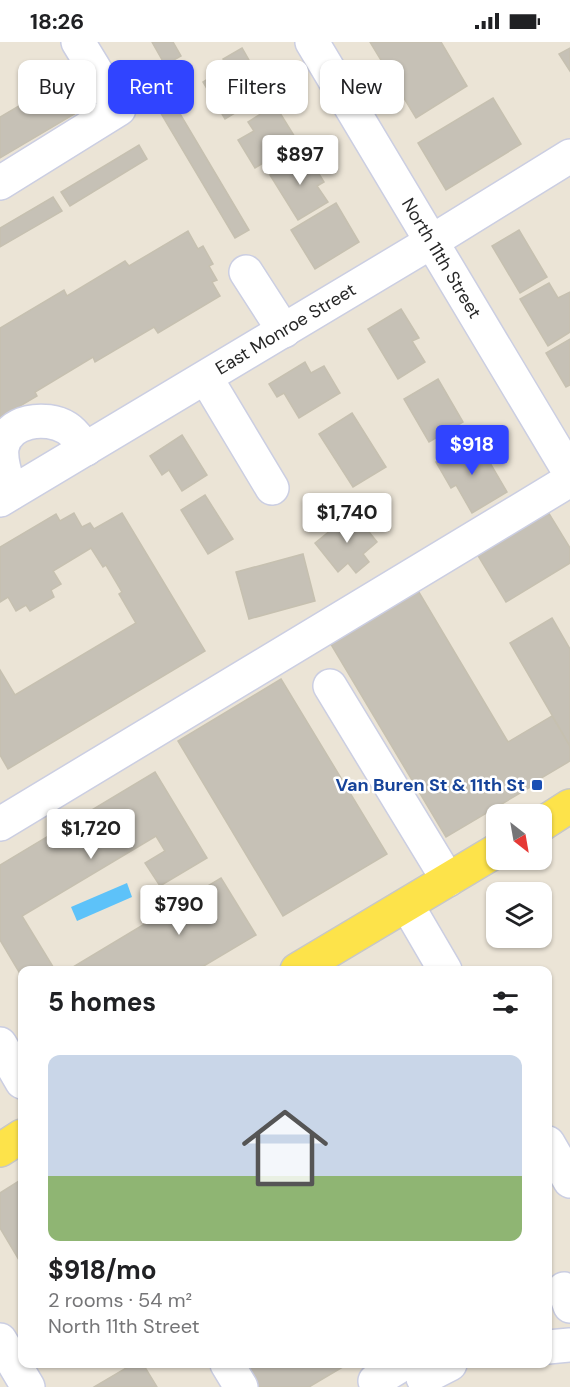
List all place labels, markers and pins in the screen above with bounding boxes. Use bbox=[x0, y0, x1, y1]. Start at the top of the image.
pin: $897 bbox=[264, 135, 336, 186]
pin: $918 bbox=[436, 425, 508, 476]
pin: $1,740 bbox=[298, 493, 396, 544]
place label: Van Buren St & 11th St bbox=[335, 773, 525, 797]
marker: Van Buren St & 11th St bbox=[530, 778, 544, 792]
pin: $1,720 bbox=[42, 809, 140, 860]
pin: $790 bbox=[143, 885, 215, 936]

